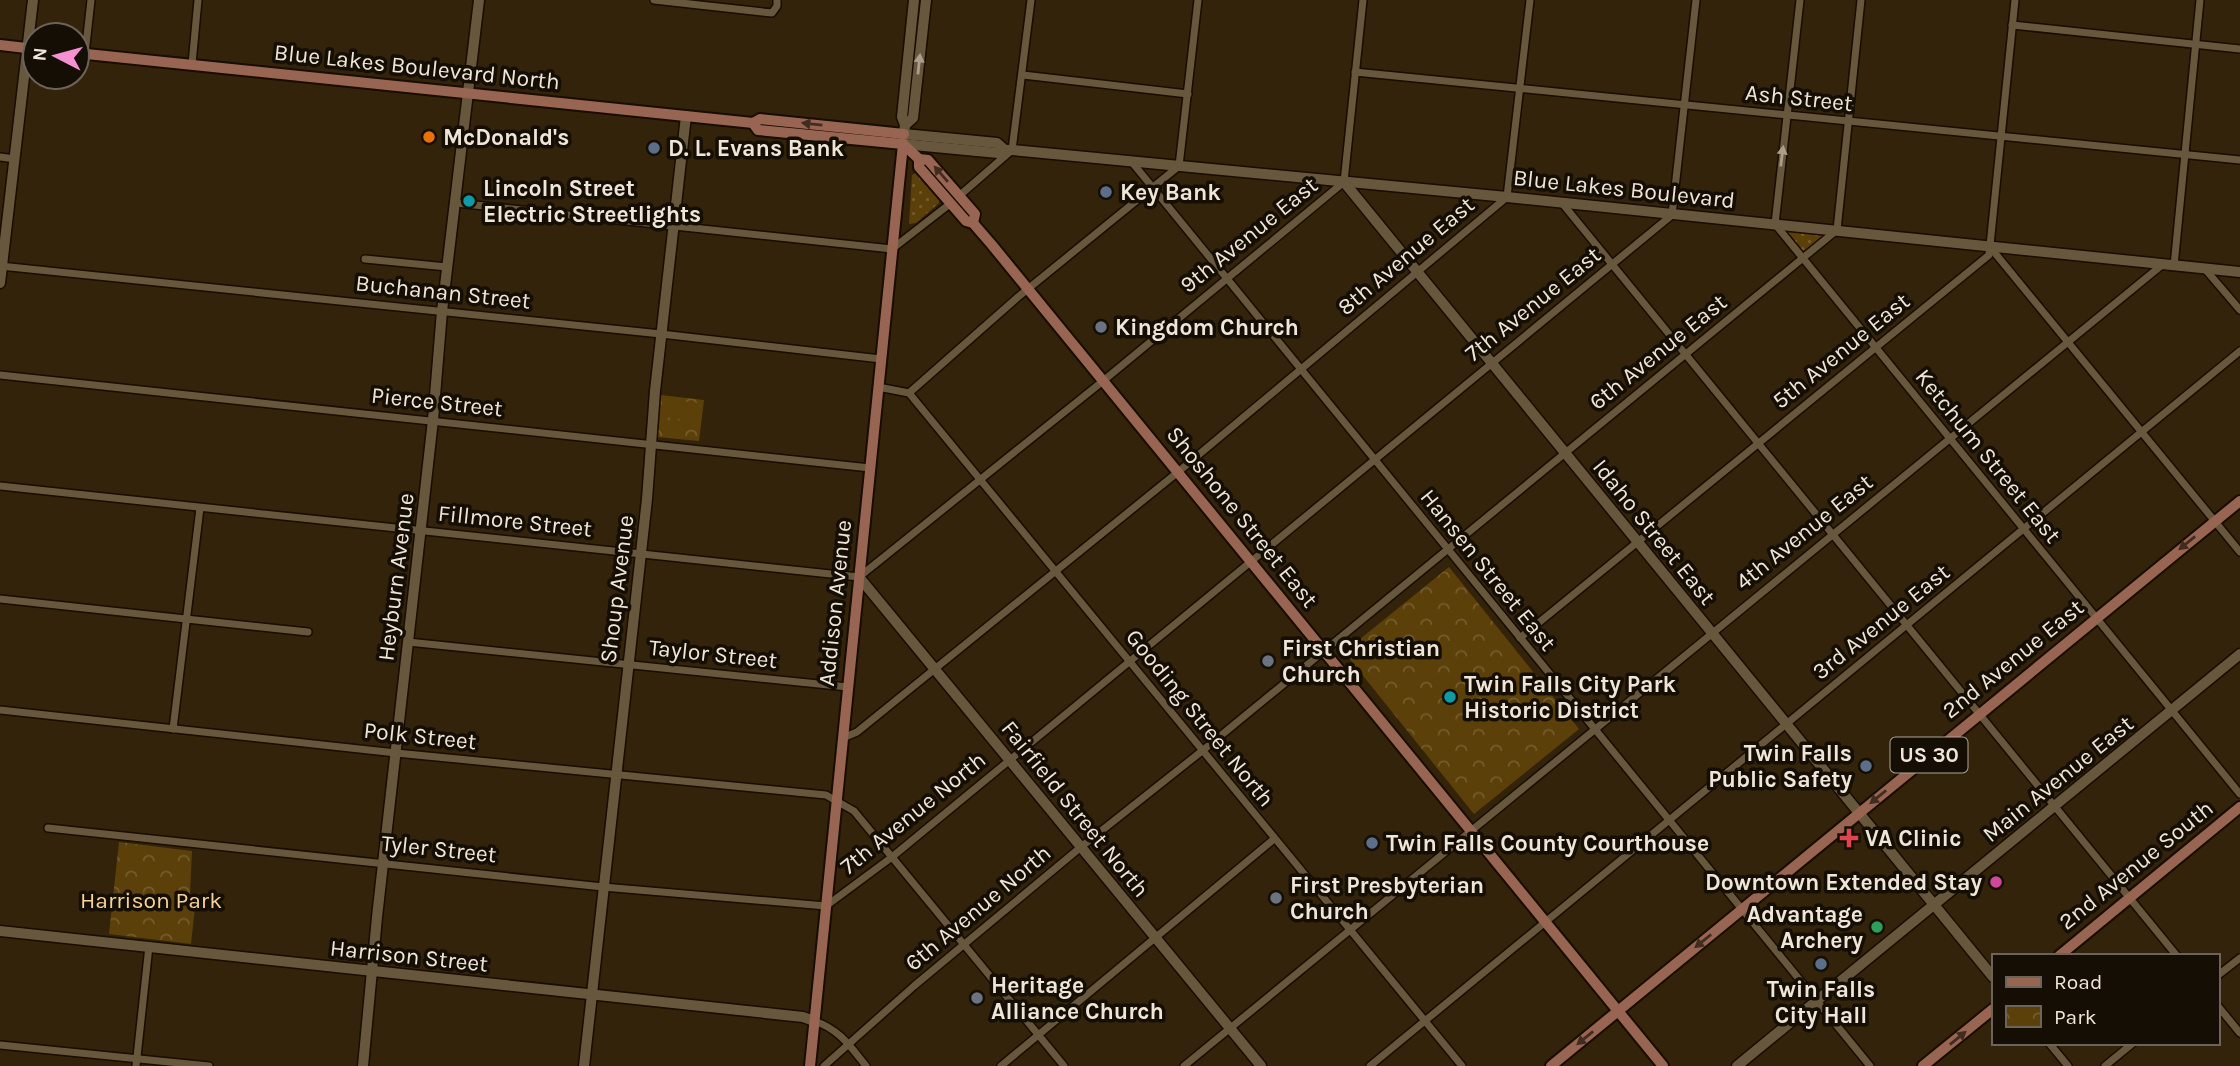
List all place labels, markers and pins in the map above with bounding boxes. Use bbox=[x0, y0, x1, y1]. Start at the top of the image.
place label: McDonald's bbox=[443, 124, 569, 151]
marker: McDonald's bbox=[421, 129, 437, 145]
place label: D. L. Evans Bank bbox=[668, 135, 845, 162]
marker: D. L. Evans Bank bbox=[646, 140, 662, 156]
place label: Lincoln Street Electric Streetlights bbox=[483, 175, 701, 228]
place label: Key Bank bbox=[1120, 179, 1221, 206]
marker: Key Bank bbox=[1098, 184, 1114, 200]
marker: Lincoln Street Electric Streetlights bbox=[461, 193, 477, 209]
place label: Kingdom Church bbox=[1115, 314, 1299, 341]
marker: Kingdom Church bbox=[1093, 319, 1109, 335]
place label: First Christian Church bbox=[1282, 635, 1440, 688]
marker: First Christian Church bbox=[1260, 653, 1276, 669]
place label: Twin Falls City Park Historic District bbox=[1464, 671, 1677, 724]
marker: Twin Falls City Park Historic District bbox=[1442, 689, 1458, 705]
place label: Twin Falls Public Safety bbox=[1708, 740, 1852, 793]
marker: Twin Falls Public Safety bbox=[1858, 758, 1874, 774]
place label: VA Clinic bbox=[1865, 825, 1961, 852]
marker: VA Clinic bbox=[1839, 828, 1859, 848]
place label: Twin Falls County Courthouse bbox=[1386, 830, 1709, 857]
marker: Twin Falls County Courthouse bbox=[1364, 835, 1380, 851]
place label: Downtown Extended Stay bbox=[1705, 869, 1982, 896]
place label: First Presbyterian Church bbox=[1290, 872, 1484, 925]
marker: Downtown Extended Stay bbox=[1988, 874, 2004, 890]
marker: First Presbyterian Church bbox=[1268, 890, 1284, 906]
place label: Advantage Archery bbox=[1747, 901, 1863, 954]
marker: Advantage Archery bbox=[1869, 919, 1885, 935]
marker: Twin Falls City Hall bbox=[1813, 956, 1829, 972]
place label: Heritage Alliance Church bbox=[991, 972, 1164, 1025]
place label: Twin Falls City Hall bbox=[1767, 976, 1875, 1029]
marker: Heritage Alliance Church bbox=[969, 990, 985, 1006]

